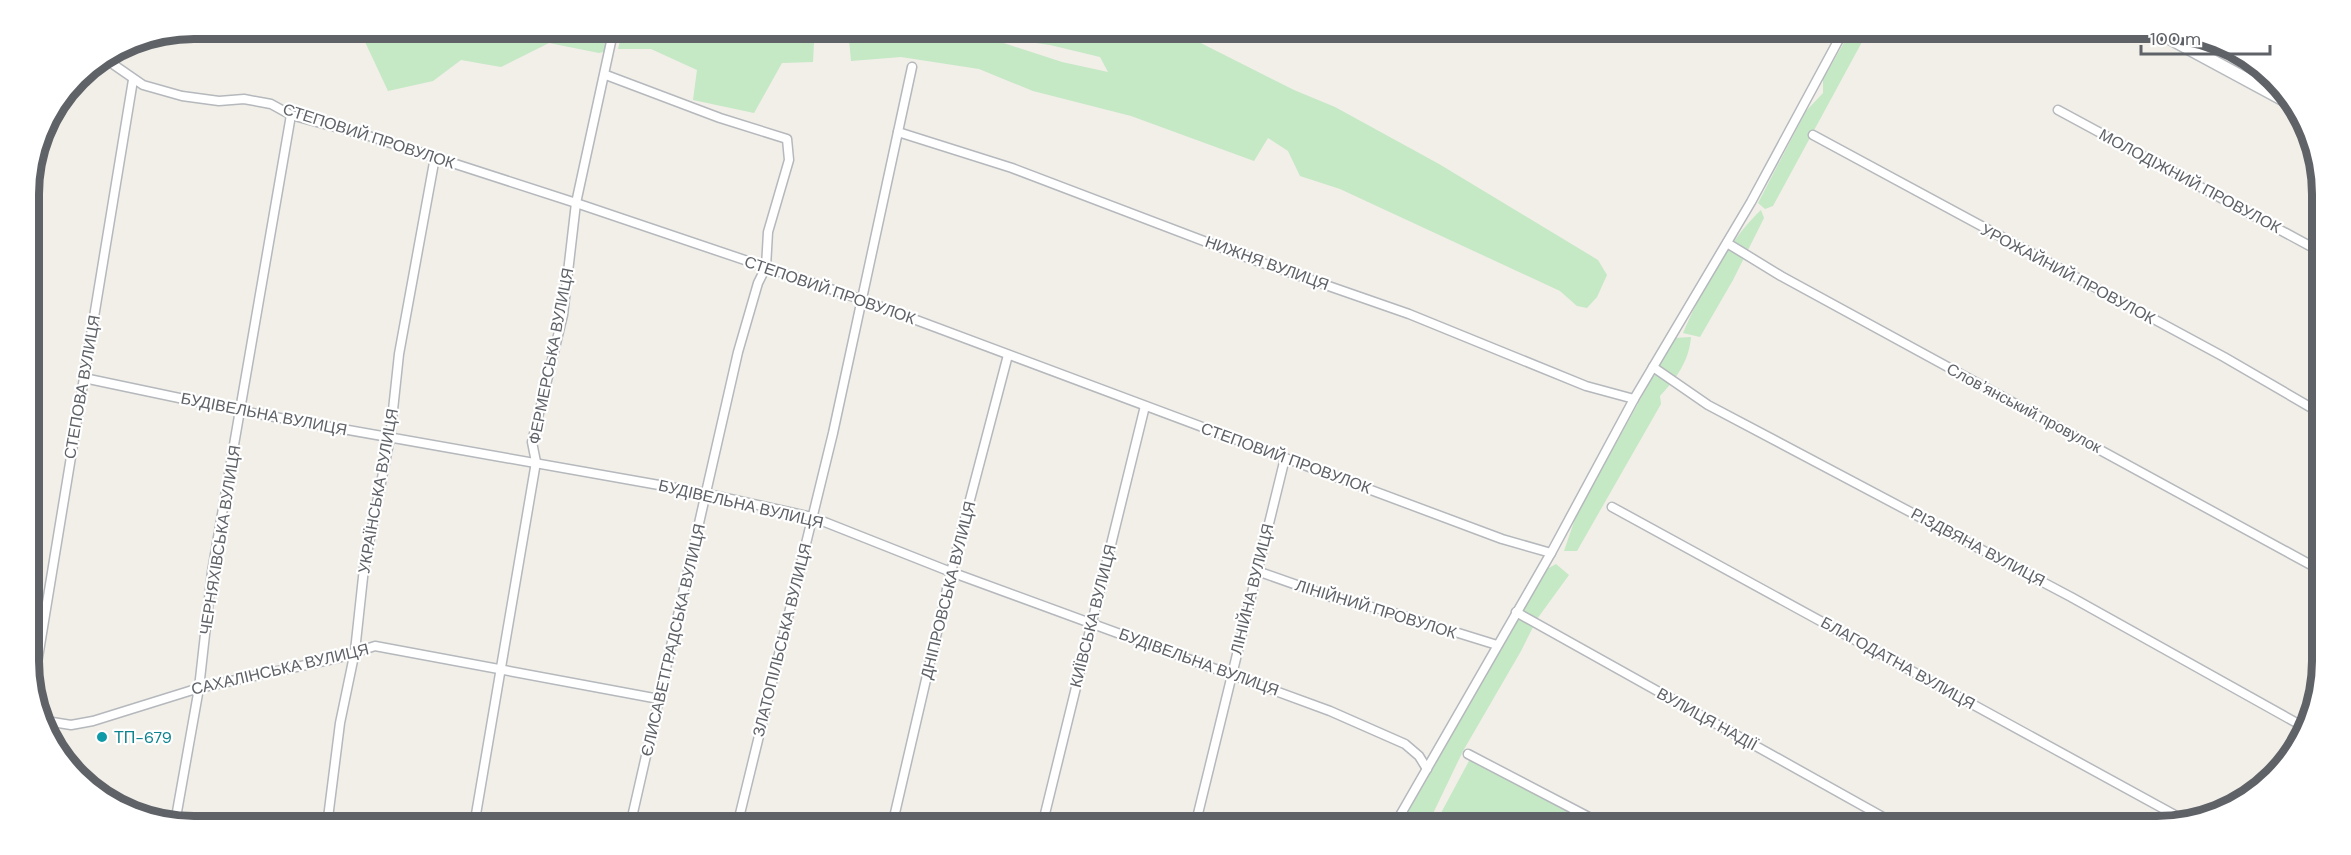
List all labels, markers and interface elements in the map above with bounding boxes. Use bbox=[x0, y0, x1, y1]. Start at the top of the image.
scale bar bbox=[2141, 18, 2270, 56]
text: 100 m bbox=[2150, 27, 2201, 51]
street label: СТЕПОВИЙ ПРОВУЛОК bbox=[280, 98, 458, 174]
street label: МОЛОДІЖНИЙ ПРОВУЛОК bbox=[2095, 124, 2285, 238]
street label: УРОЖАЙНИЙ ПРОВУЛОК bbox=[1977, 219, 2159, 329]
street label: НИЖНЯ ВУЛИЦЯ bbox=[1202, 231, 1332, 295]
street label: СТЕПОВИЙ ПРОВУЛОК bbox=[742, 251, 919, 329]
street label: ФЕРМЕРСЬКА ВУЛИЦЯ bbox=[524, 266, 578, 446]
street label: СТЕПОВА ВУЛИЦЯ bbox=[59, 313, 105, 461]
street label: Словʼянський провулок bbox=[1943, 358, 2106, 458]
street label: БУДІВЕЛЬНА ВУЛИЦЯ bbox=[179, 388, 349, 440]
street label: УКРАЇНСЬКА ВУЛИЦЯ bbox=[353, 407, 403, 575]
street label: СТЕПОВИЙ ПРОВУЛОК bbox=[1198, 417, 1375, 499]
street label: ЧЕРНЯХІВСЬКА ВУЛИЦЯ bbox=[195, 444, 245, 636]
street label: БУДІВЕЛЬНА ВУЛИЦЯ bbox=[656, 475, 826, 533]
street label: ДНІПРОВСЬКА ВУЛИЦЯ bbox=[916, 499, 980, 681]
street label: РІЗДВЯНА ВУЛИЦЯ bbox=[1907, 503, 2049, 591]
street label: ЛІНІЙНА ВУЛИЦЯ bbox=[1226, 521, 1278, 657]
street label: ЄЛИСАВЕТГРАДСЬКА ВУЛИЦЯ bbox=[636, 522, 710, 758]
street label: ЗЛАТОПІЛЬСЬКА ВУЛИЦЯ bbox=[748, 541, 816, 739]
street label: КИЇВСЬКА ВУЛИЦЯ bbox=[1065, 542, 1121, 690]
street label: ЛІНІЙНИЙ ПРОВУЛОК bbox=[1293, 574, 1460, 644]
street label: БЛАГОДАТНА ВУЛИЦЯ bbox=[1817, 612, 1979, 714]
street label: БУДІВЕЛЬНА ВУЛИЦЯ bbox=[1116, 623, 1282, 701]
street label: САХАЛІНСЬКА ВУЛИЦЯ bbox=[189, 638, 371, 700]
street label: ВУЛИЦЯ НАДІЇ bbox=[1653, 683, 1762, 756]
place label: ТП-679 bbox=[114, 727, 172, 748]
marker: ТП-679 bbox=[95, 730, 109, 744]

